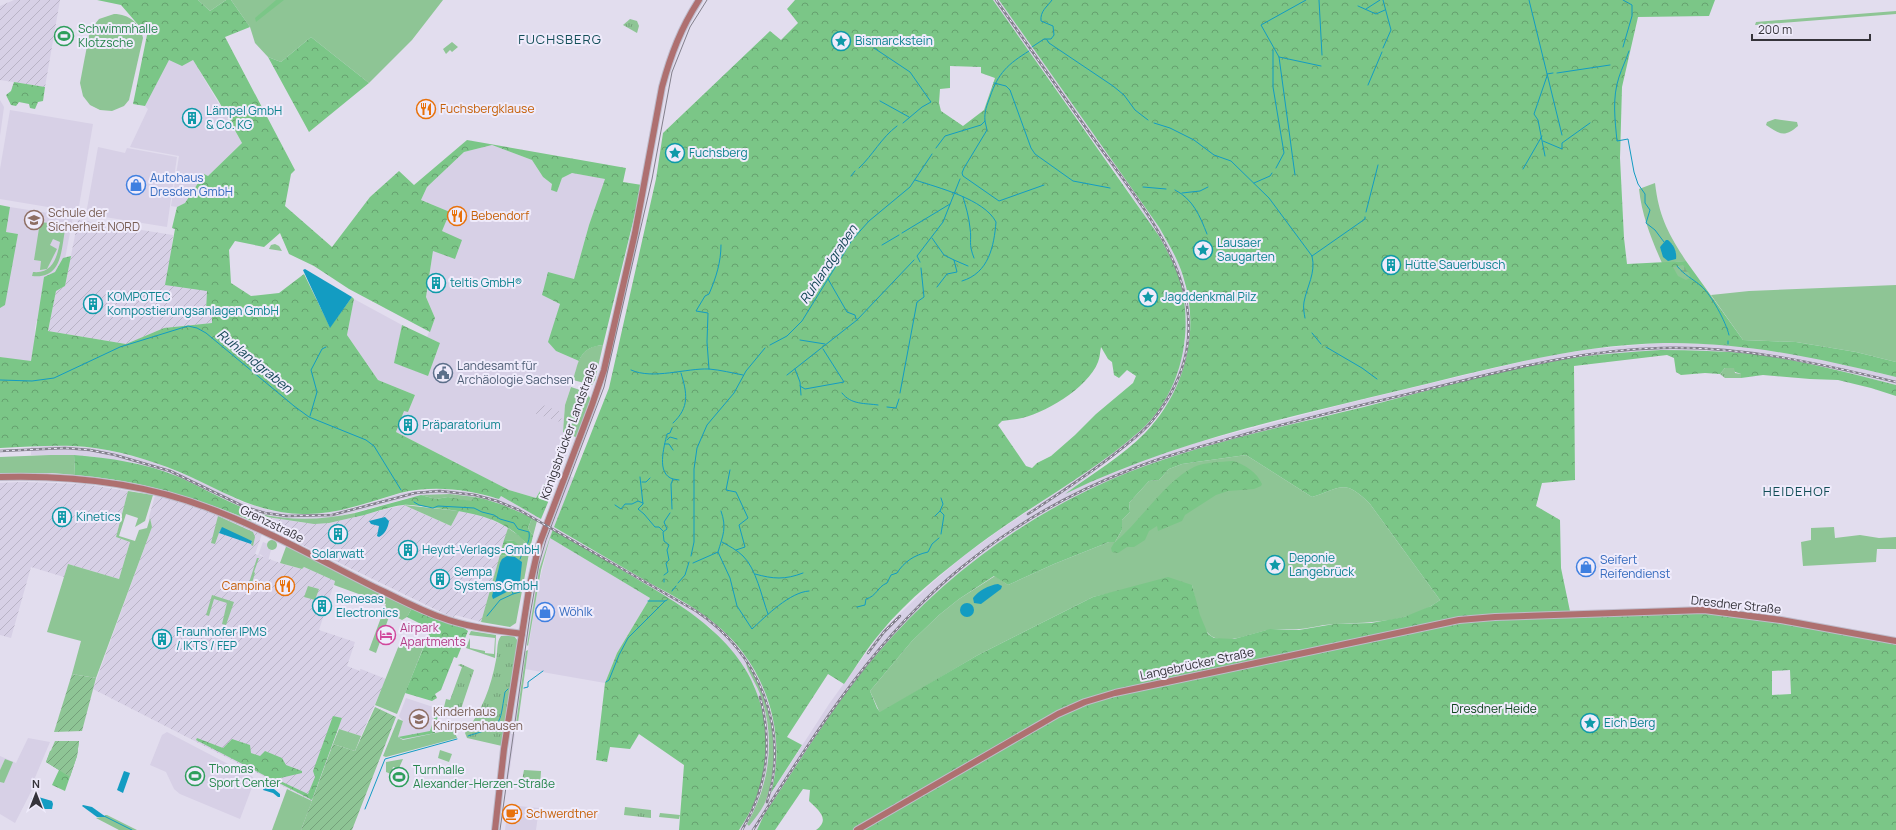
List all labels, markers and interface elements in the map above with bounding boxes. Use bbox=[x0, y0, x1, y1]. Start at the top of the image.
scale bar bbox=[1752, 16, 1870, 42]
place label: Schwimmhalle Klotzsche bbox=[78, 20, 158, 51]
text: 200 m bbox=[1758, 21, 1792, 38]
sports icon: Schwimmhalle Klotzsche bbox=[53, 25, 75, 47]
district label: FUCHSBERG bbox=[518, 30, 602, 48]
place icon: Bismarckstein bbox=[830, 30, 852, 52]
place label: Bismarckstein bbox=[855, 32, 933, 49]
restaurant icon: Fuchsbergklause bbox=[415, 98, 437, 120]
place label: Fuchsbergklause bbox=[440, 100, 534, 117]
place label: Lämpel GmbH & Co. KG bbox=[206, 102, 282, 133]
building icon: Lämpel GmbH & Co. KG bbox=[181, 107, 203, 129]
place icon: Fuchsberg bbox=[664, 142, 686, 164]
place label: Fuchsberg bbox=[689, 144, 748, 161]
place label: Autohaus Dresden GmbH bbox=[150, 169, 233, 200]
shop icon: Autohaus Dresden GmbH bbox=[125, 174, 147, 196]
place label: Schule der Sicherheit NORD bbox=[48, 204, 140, 235]
restaurant icon: Bebendorf bbox=[446, 205, 468, 227]
place label: Bebendorf bbox=[471, 207, 530, 224]
school or university icon: Schule der Sicherheit NORD bbox=[23, 209, 45, 231]
water label: Ruhlandgraben bbox=[795, 220, 862, 307]
place label: Lausaer Saugarten bbox=[1217, 234, 1275, 265]
place icon: Lausaer Saugarten bbox=[1192, 239, 1214, 261]
building icon: Hütte Sauerbusch bbox=[1380, 254, 1402, 276]
place label: Hütte Sauerbusch bbox=[1405, 256, 1506, 273]
building icon: teltis GmbH® bbox=[425, 272, 447, 294]
place label: teltis GmbH® bbox=[450, 274, 522, 291]
place icon: Jagddenkmal Pilz bbox=[1137, 286, 1159, 308]
place label: KOMPOTEC Kompostierungsanlagen GmbH bbox=[107, 288, 279, 319]
place label: Jagddenkmal Pilz bbox=[1162, 288, 1257, 305]
building icon: KOMPOTEC Kompostierungsanlagen GmbH bbox=[82, 293, 104, 315]
water label: Ruhlandgraben bbox=[214, 325, 297, 398]
place label: Landesamt für Archäologie Sachsen bbox=[457, 357, 574, 388]
street label: Königsbrücker Landstraße bbox=[536, 360, 601, 502]
public building icon: Landesamt für Archäologie Sachsen bbox=[432, 362, 454, 384]
building icon: Präparatorium bbox=[397, 414, 419, 436]
place label: Präparatorium bbox=[422, 416, 501, 433]
district label: HEIDEHOF bbox=[1763, 482, 1831, 500]
street label: Grenzstraße bbox=[237, 501, 307, 546]
building icon: Kinetics bbox=[51, 506, 73, 528]
place label: Kinetics bbox=[76, 508, 121, 525]
building icon: Solarwatt bbox=[327, 523, 349, 545]
building icon: Heydt-Verlags-GmbH bbox=[397, 539, 419, 561]
place label: Heydt-Verlags-GmbH bbox=[422, 541, 539, 558]
place label: Solarwatt bbox=[312, 545, 364, 562]
place label: Deponie Langebrück bbox=[1289, 549, 1355, 580]
place label: Seifert Reifendienst bbox=[1600, 551, 1670, 582]
place icon: Deponie Langebrück bbox=[1264, 554, 1286, 576]
shop icon: Seifert Reifendienst bbox=[1575, 556, 1597, 578]
place label: Sempa Systems GmbH bbox=[454, 563, 538, 594]
building icon: Sempa Systems GmbH bbox=[429, 568, 451, 590]
restaurant icon: Campina bbox=[274, 575, 296, 597]
place label: Campina bbox=[222, 577, 271, 594]
place label: Renesas Electronics bbox=[336, 590, 398, 621]
street label: Dresdner Straße bbox=[1690, 591, 1782, 618]
building icon: Renesas Electronics bbox=[311, 595, 333, 617]
shop icon: Wöhlk bbox=[534, 601, 556, 623]
place label: Wöhlk bbox=[559, 603, 594, 620]
place label: Airpark Apartments bbox=[400, 619, 466, 650]
place label: Fraunhofer IPMS / IKTS / FEP bbox=[176, 623, 267, 654]
hotel icon: Airpark Apartments bbox=[375, 624, 397, 646]
building icon: Fraunhofer IPMS / IKTS / FEP bbox=[151, 628, 173, 650]
street label: Langebrücker Straße bbox=[1138, 643, 1255, 684]
park label: Dresdner Heide bbox=[1451, 700, 1537, 717]
place label: Kinderhaus Knirpsenhausen bbox=[433, 703, 523, 734]
school or university icon: Kinderhaus Knirpsenhausen bbox=[408, 708, 430, 730]
place icon: Eich Berg bbox=[1579, 712, 1601, 734]
place label: Eich Berg bbox=[1604, 714, 1655, 731]
place label: Thomas Sport Center bbox=[209, 760, 281, 791]
place label: Turnhalle Alexander-Herzen-Straße bbox=[413, 761, 555, 792]
sports icon: Thomas Sport Center bbox=[184, 765, 206, 787]
sports icon: Turnhalle Alexander-Herzen-Straße bbox=[388, 766, 410, 788]
north arrow bbox=[16, 774, 56, 814]
text: N bbox=[32, 776, 40, 791]
cafe icon: Schwerdtner bbox=[501, 803, 523, 825]
place label: Schwerdtner bbox=[526, 805, 598, 822]

